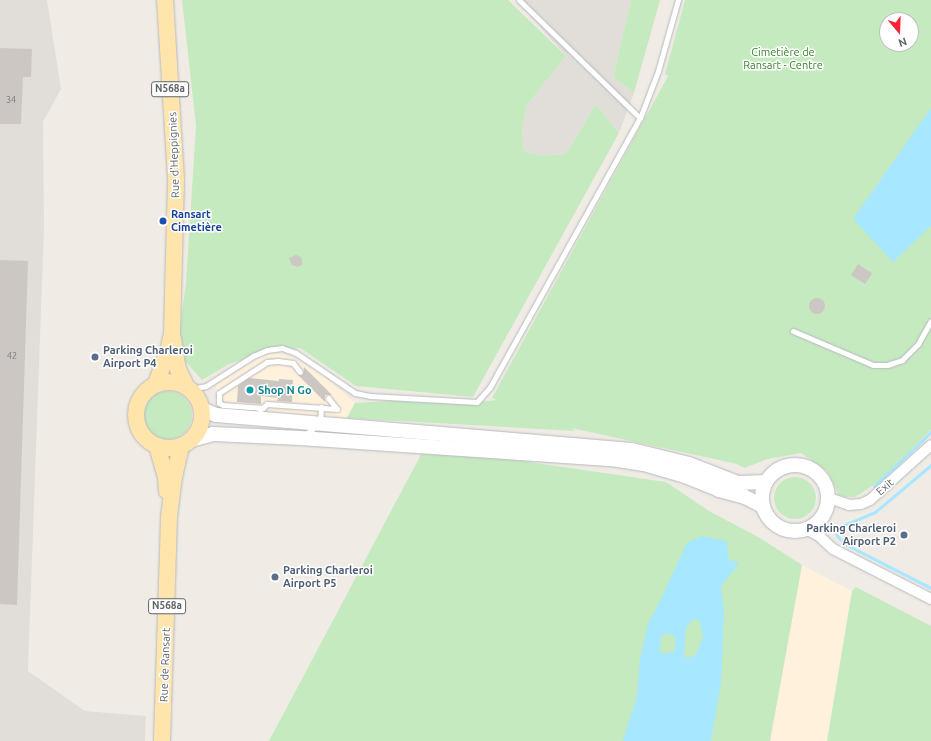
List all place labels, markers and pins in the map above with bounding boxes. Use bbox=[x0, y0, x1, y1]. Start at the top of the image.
place label: Ransart Cimetière bbox=[171, 208, 222, 234]
marker: Ransart Cimetière bbox=[158, 216, 168, 226]
place label: Parking Charleroi Airport P4 bbox=[103, 344, 193, 370]
marker: Parking Charleroi Airport P4 bbox=[90, 352, 100, 362]
place label: Shop N Go bbox=[258, 383, 312, 397]
marker: Shop N Go bbox=[245, 385, 255, 395]
place label: Parking Charleroi Airport P2 bbox=[806, 522, 896, 548]
marker: Parking Charleroi Airport P2 bbox=[899, 530, 909, 540]
place label: Parking Charleroi Airport P5 bbox=[283, 564, 373, 590]
marker: Parking Charleroi Airport P5 bbox=[270, 572, 280, 582]

